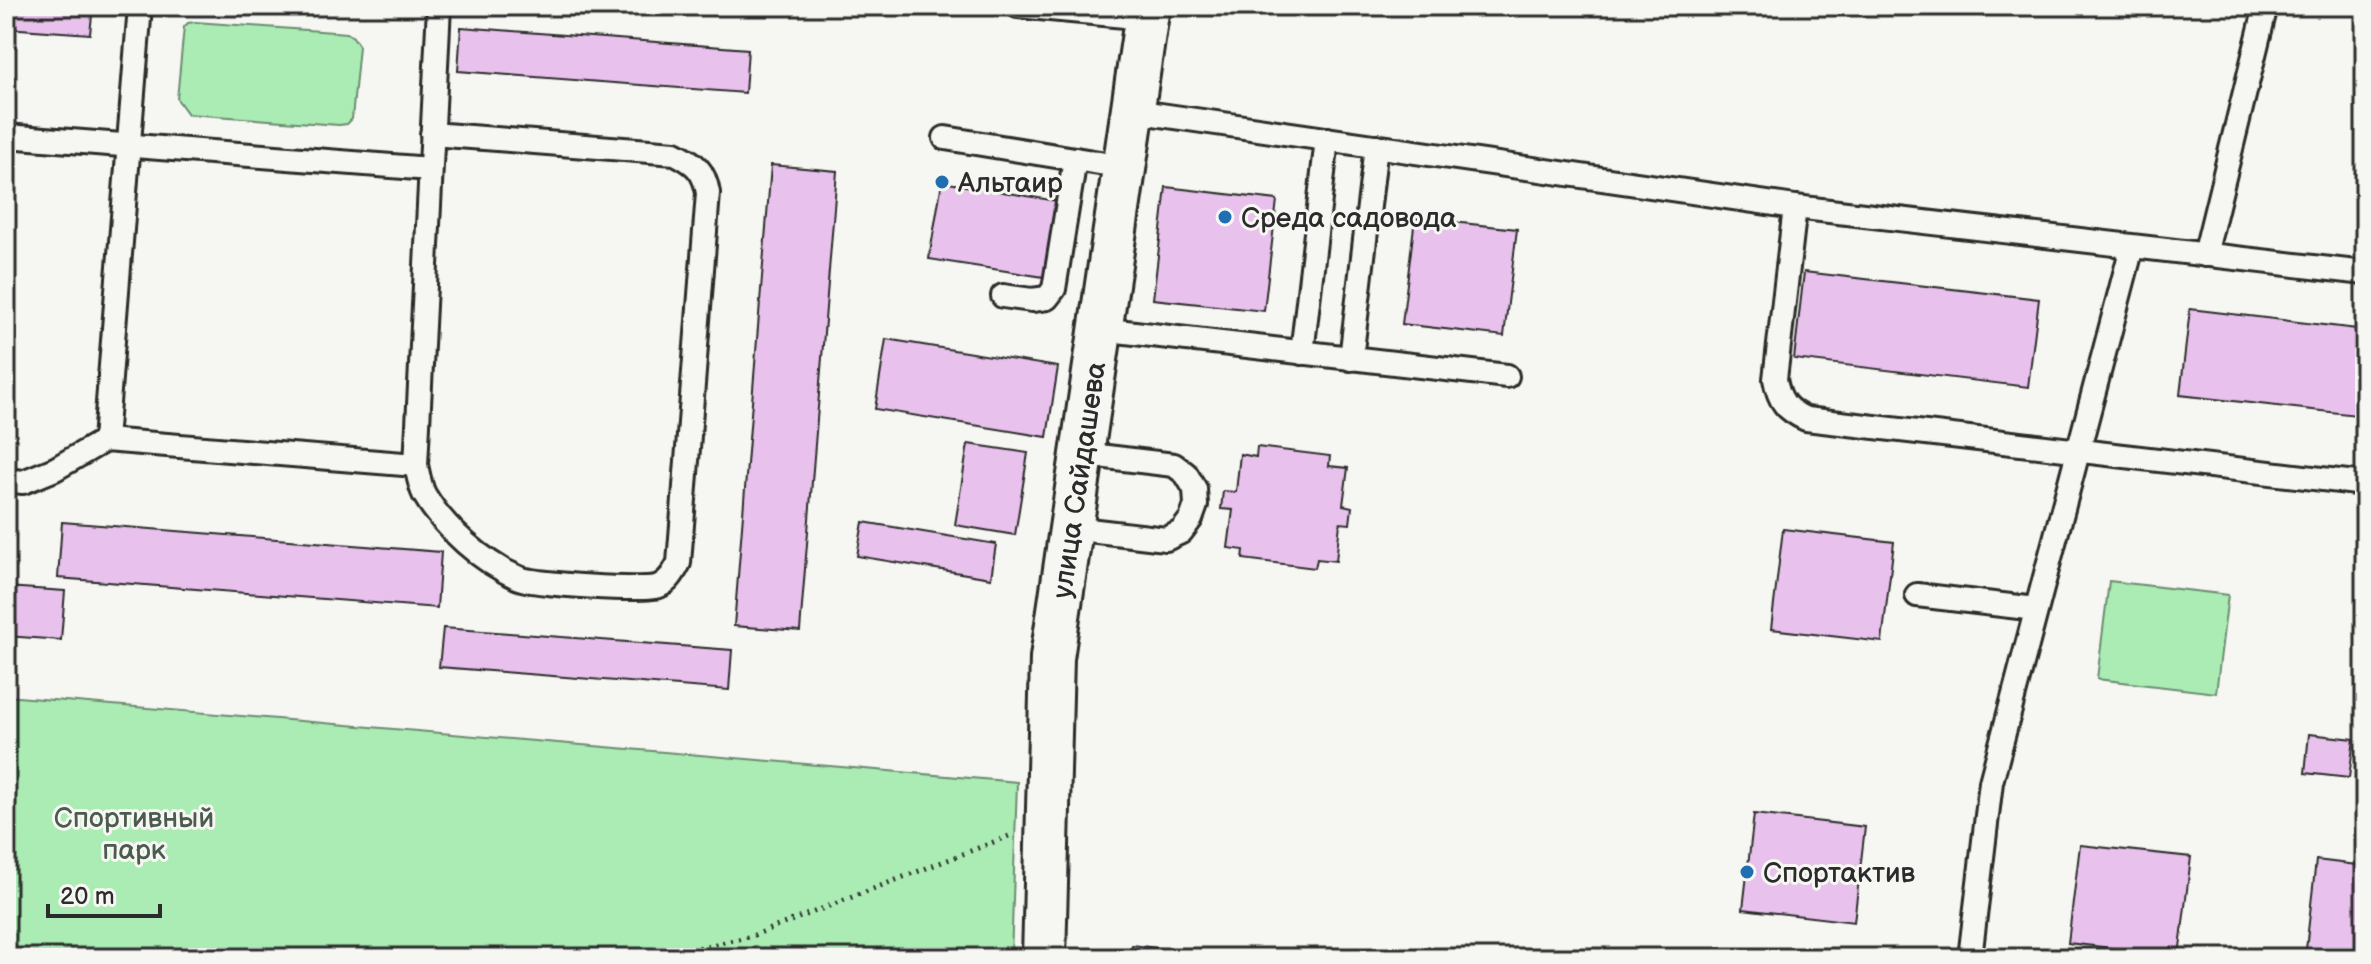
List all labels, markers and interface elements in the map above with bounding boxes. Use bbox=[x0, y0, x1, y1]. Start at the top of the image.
place label: Альтаир bbox=[957, 167, 1063, 200]
marker: Альтаир bbox=[933, 173, 951, 191]
place label: Среда садовода bbox=[1241, 202, 1457, 235]
marker: Среда садовода bbox=[1216, 208, 1234, 226]
street label: улица Сайдашева bbox=[1046, 359, 1113, 601]
park label: Спортивный парк bbox=[54, 802, 214, 867]
place label: Спортактив bbox=[1763, 857, 1916, 890]
marker: Спортактив bbox=[1738, 863, 1756, 881]
scale bar bbox=[48, 868, 160, 918]
text: 20 m bbox=[60, 882, 115, 911]

